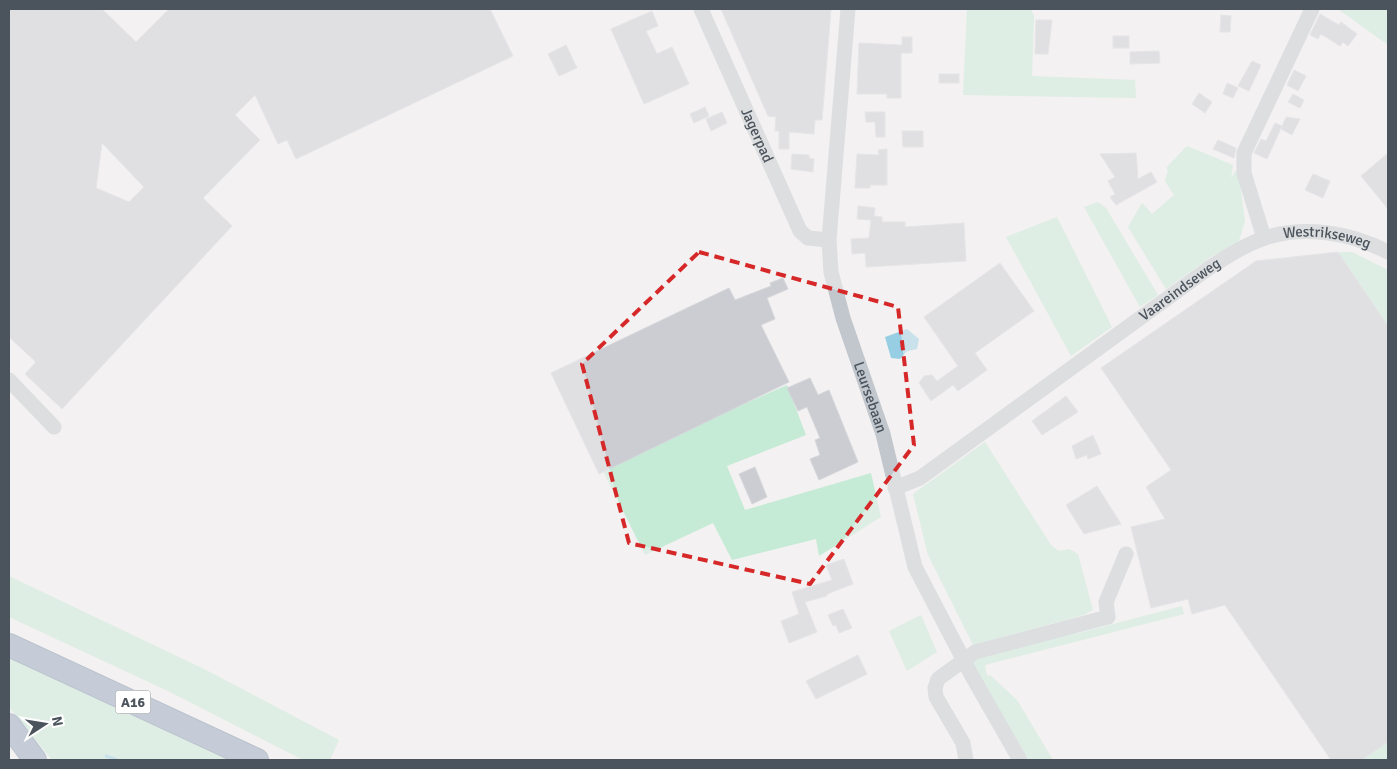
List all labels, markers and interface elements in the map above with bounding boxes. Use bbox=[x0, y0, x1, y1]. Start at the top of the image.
street label: Jagerpad bbox=[737, 105, 777, 165]
street label: Westrikseweg bbox=[1282, 222, 1374, 252]
street label: Vaareindseweg bbox=[1136, 254, 1224, 325]
street label: Leursebaan bbox=[850, 359, 891, 435]
road number: A16 bbox=[116, 690, 150, 714]
north arrow bbox=[20, 699, 70, 749]
text: N bbox=[48, 715, 67, 728]

